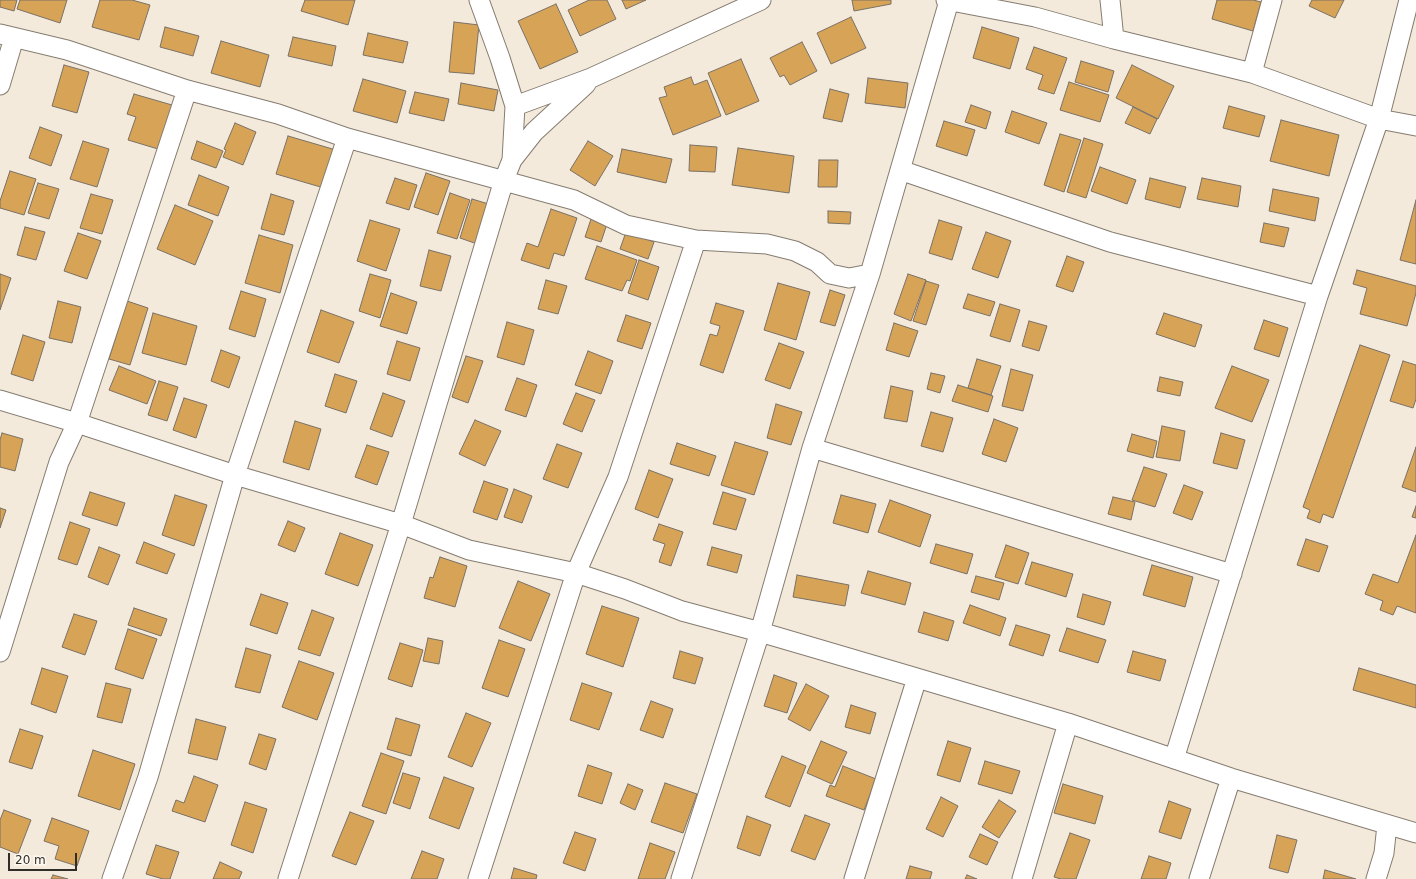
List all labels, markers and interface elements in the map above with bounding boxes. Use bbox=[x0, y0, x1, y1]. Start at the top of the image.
scale bar bbox=[10, 845, 79, 871]
text: 20 m bbox=[15, 853, 46, 867]

